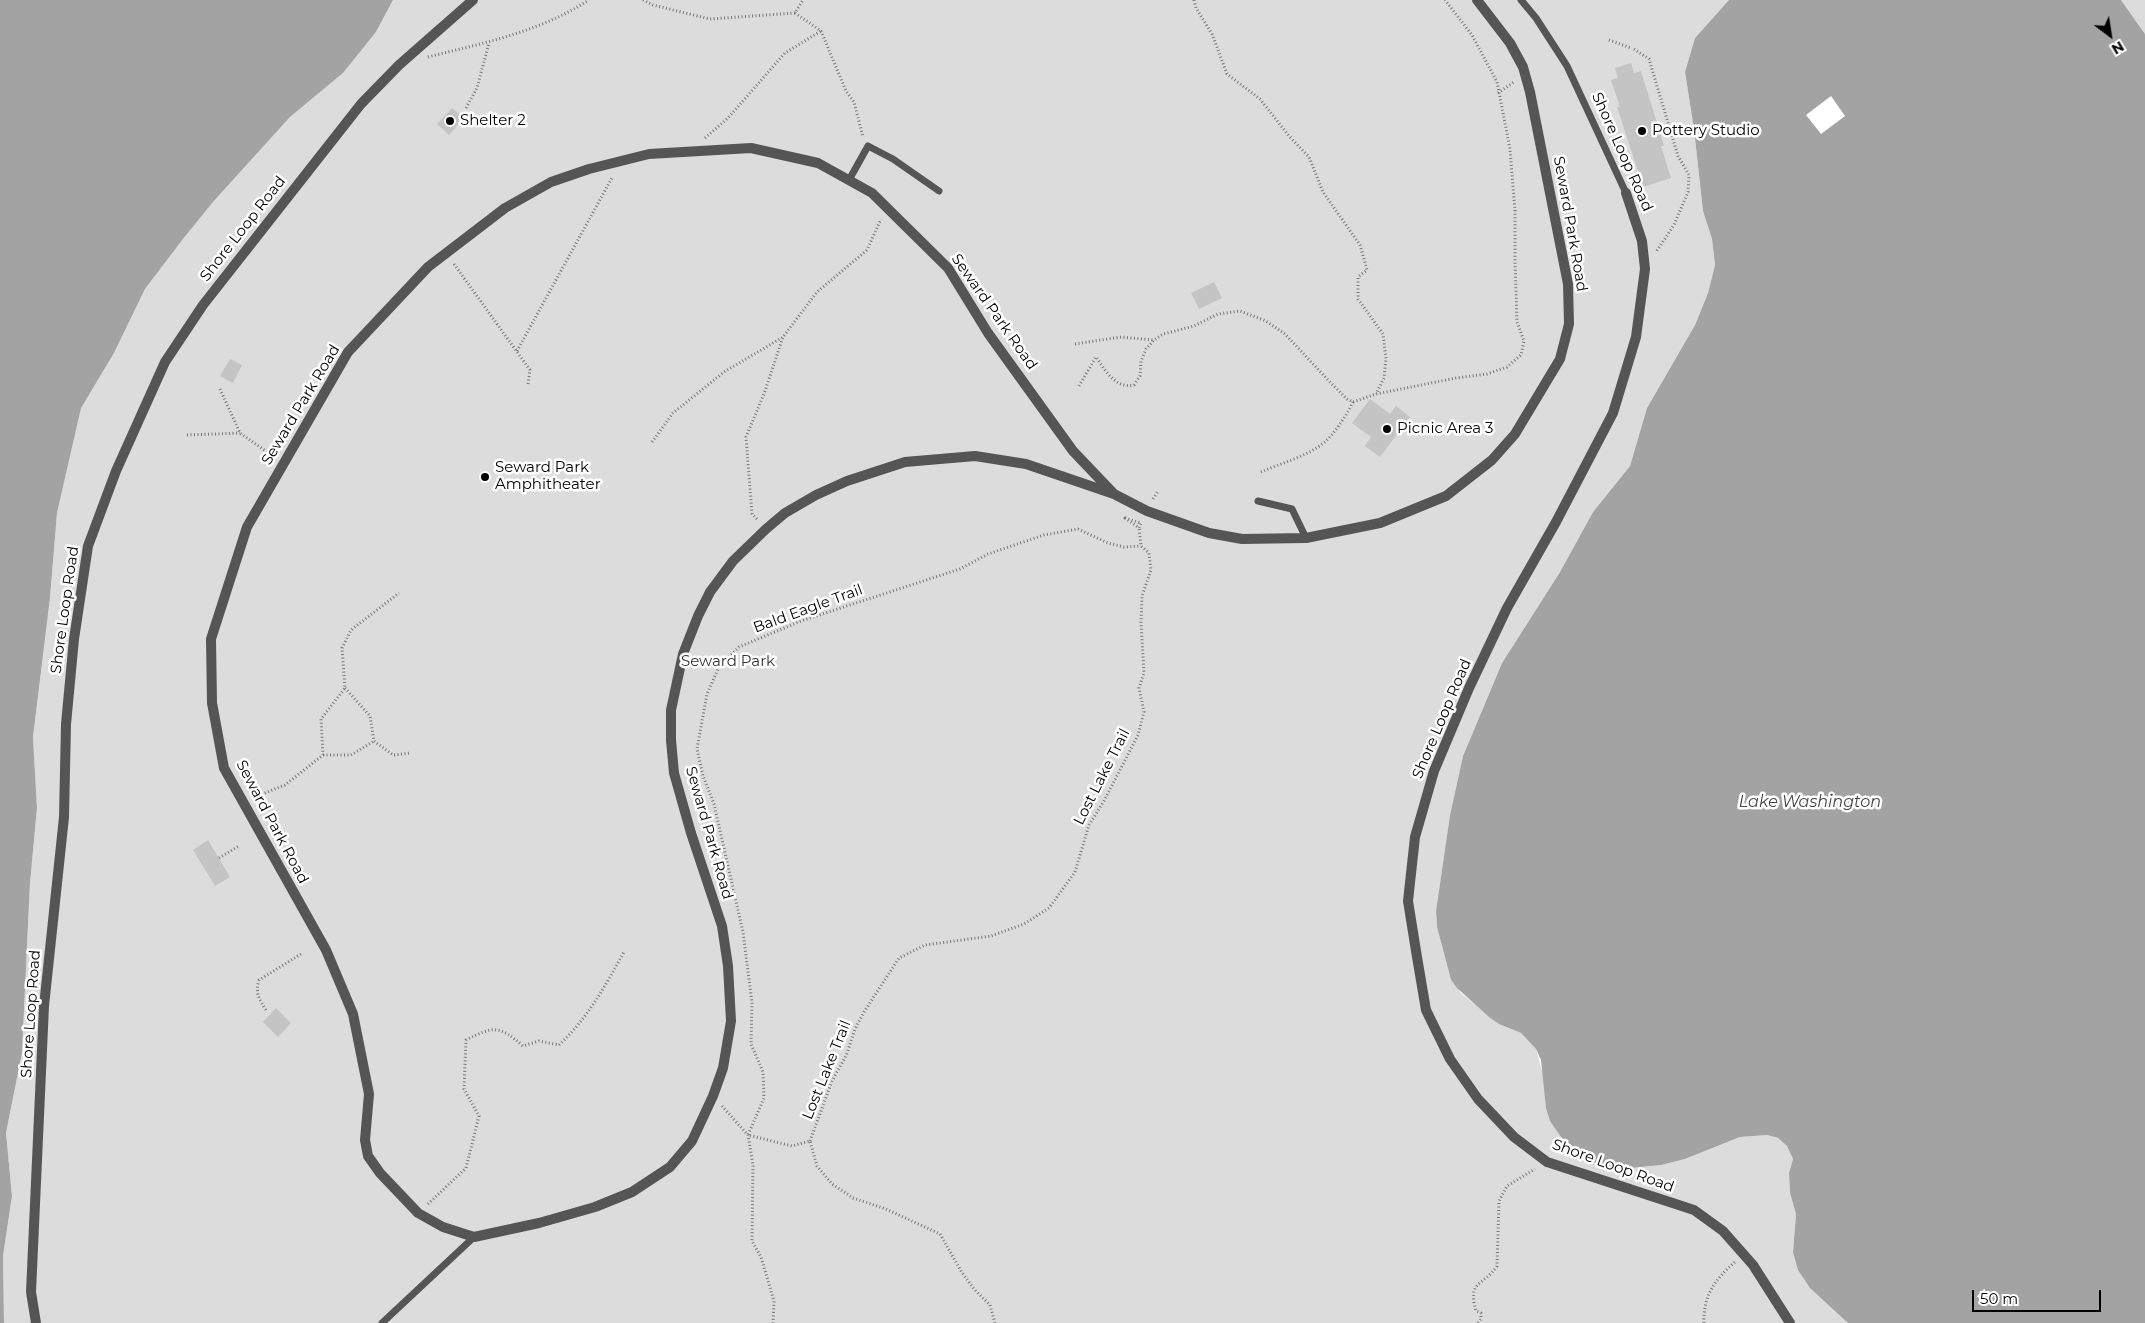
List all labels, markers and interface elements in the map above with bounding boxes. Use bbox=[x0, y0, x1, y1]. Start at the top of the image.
north arrow bbox=[2085, 10, 2135, 60]
text: N bbox=[2108, 37, 2127, 58]
street label: Shore Loop Road bbox=[1588, 90, 1656, 214]
place label: Shelter 2 bbox=[460, 112, 526, 130]
marker: Shelter 2 bbox=[444, 115, 456, 127]
place label: Pottery Studio bbox=[1652, 122, 1760, 140]
marker: Pottery Studio bbox=[1636, 125, 1648, 137]
street label: Seward Park Road bbox=[1549, 155, 1591, 293]
street label: Shore Loop Road bbox=[196, 173, 290, 285]
street label: Seward Park Road bbox=[947, 251, 1041, 373]
street label: Seward Park Road bbox=[258, 342, 344, 468]
place label: Picnic Area 3 bbox=[1397, 420, 1493, 438]
marker: Picnic Area 3 bbox=[1381, 423, 1393, 435]
place label: Seward Park Amphitheater bbox=[495, 459, 601, 494]
marker: Seward Park Amphitheater bbox=[479, 471, 491, 483]
street label: Shore Loop Road bbox=[47, 545, 83, 675]
street label: Bald Eagle Trail bbox=[751, 581, 865, 637]
park label: Seward Park bbox=[681, 653, 775, 671]
street label: Shore Loop Road bbox=[1409, 656, 1475, 782]
street label: Lost Lake Trail bbox=[1070, 726, 1134, 828]
street label: Seward Park Road bbox=[232, 757, 312, 887]
street label: Seward Park Road bbox=[681, 765, 737, 901]
water label: Lake Washington bbox=[1739, 792, 1881, 812]
street label: Shore Loop Road bbox=[18, 949, 44, 1079]
street label: Lost Lake Trail bbox=[799, 1018, 855, 1122]
street label: Shore Loop Road bbox=[1550, 1136, 1676, 1196]
scale bar bbox=[1975, 1280, 2104, 1312]
text: 50 m bbox=[1980, 1289, 2018, 1308]

